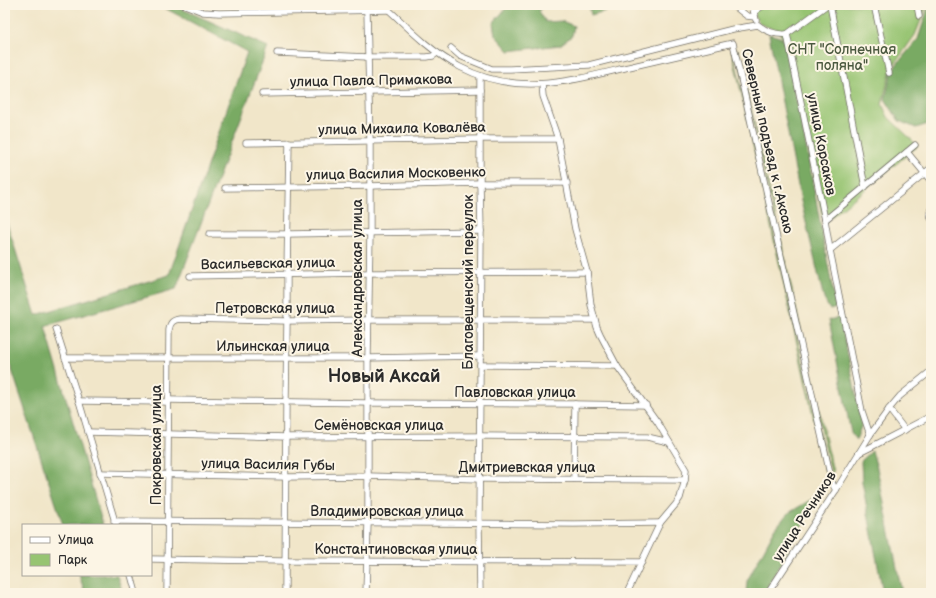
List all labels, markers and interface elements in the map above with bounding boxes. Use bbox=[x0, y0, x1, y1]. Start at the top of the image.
park label: СНТ "Солнечная поляна" bbox=[788, 41, 896, 74]
street label: Северный подъезд к г.Аксаю bbox=[738, 47, 797, 236]
street label: улица Павла Примакова bbox=[290, 71, 453, 90]
street label: улица Корсаков bbox=[803, 92, 840, 197]
street label: улица Михаила Ковалёва bbox=[318, 119, 487, 138]
street label: улица Василия Московенко bbox=[306, 163, 486, 184]
street label: Благовещенский переулок bbox=[460, 194, 477, 370]
street label: Александровская улица bbox=[349, 198, 366, 358]
street label: Васильевская улица bbox=[201, 254, 336, 273]
street label: Петровская улица bbox=[215, 300, 336, 317]
street label: Ильинская улица bbox=[216, 338, 331, 355]
district label: Новый Аксай bbox=[328, 366, 440, 387]
street label: Покровская улица bbox=[148, 384, 165, 505]
street label: Павловская улица bbox=[454, 384, 576, 401]
street label: Семёновская улица bbox=[314, 417, 444, 434]
street label: улица Василия Губы bbox=[201, 455, 335, 474]
street label: Дмитриевская улица bbox=[459, 459, 596, 476]
street label: улица Речников bbox=[769, 467, 840, 565]
street label: Владимировская улица bbox=[310, 503, 465, 520]
legend bbox=[22, 524, 152, 576]
text: Улица bbox=[58, 533, 94, 548]
street label: Константиновская улица bbox=[314, 541, 478, 558]
text: Парк bbox=[58, 553, 88, 568]

